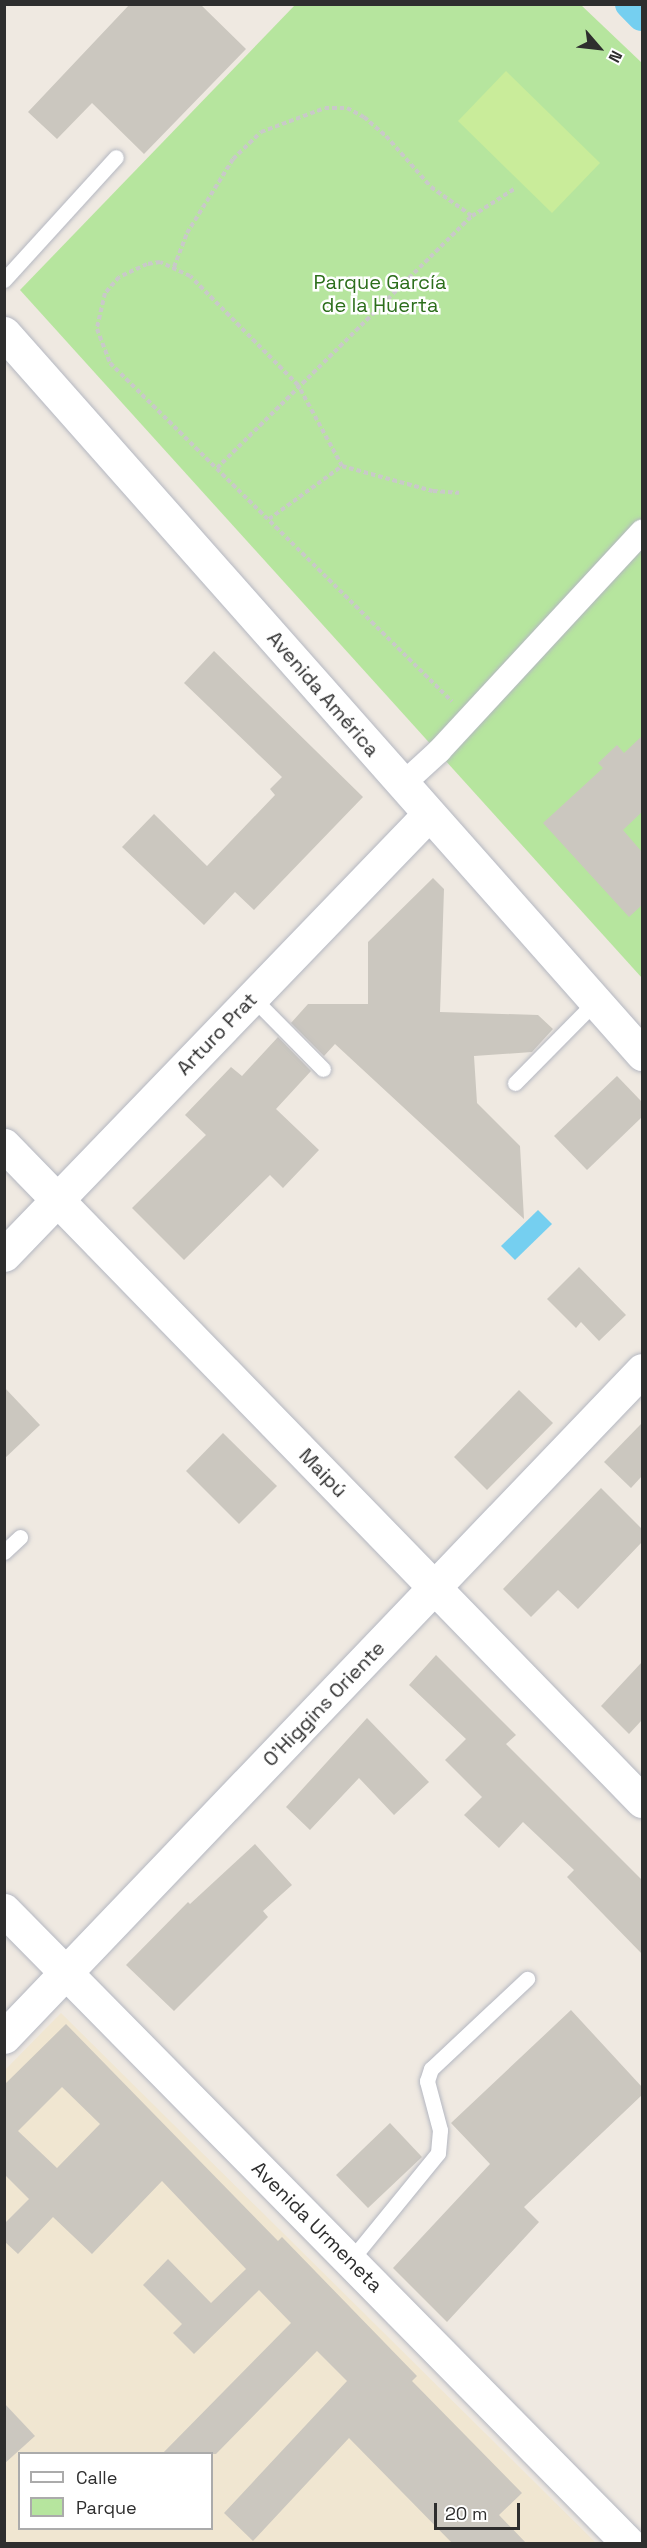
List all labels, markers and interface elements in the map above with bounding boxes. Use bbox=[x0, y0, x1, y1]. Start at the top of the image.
north arrow bbox=[569, 18, 629, 78]
text: N bbox=[604, 47, 627, 66]
park label: Parque García de la Huerta bbox=[314, 271, 446, 318]
street label: Avenida América bbox=[262, 626, 384, 762]
street label: Arturo Prat bbox=[172, 988, 262, 1080]
street label: Maipú bbox=[294, 1444, 352, 1502]
street label: O'Higgins Oriente bbox=[258, 1636, 390, 1772]
street label: Avenida Urmeneta bbox=[247, 2157, 387, 2297]
legend bbox=[18, 2452, 213, 2530]
text: Calle bbox=[76, 2466, 117, 2489]
scale bar bbox=[437, 2491, 522, 2529]
text: Parque bbox=[76, 2496, 137, 2519]
text: 20 m bbox=[445, 2502, 488, 2525]

